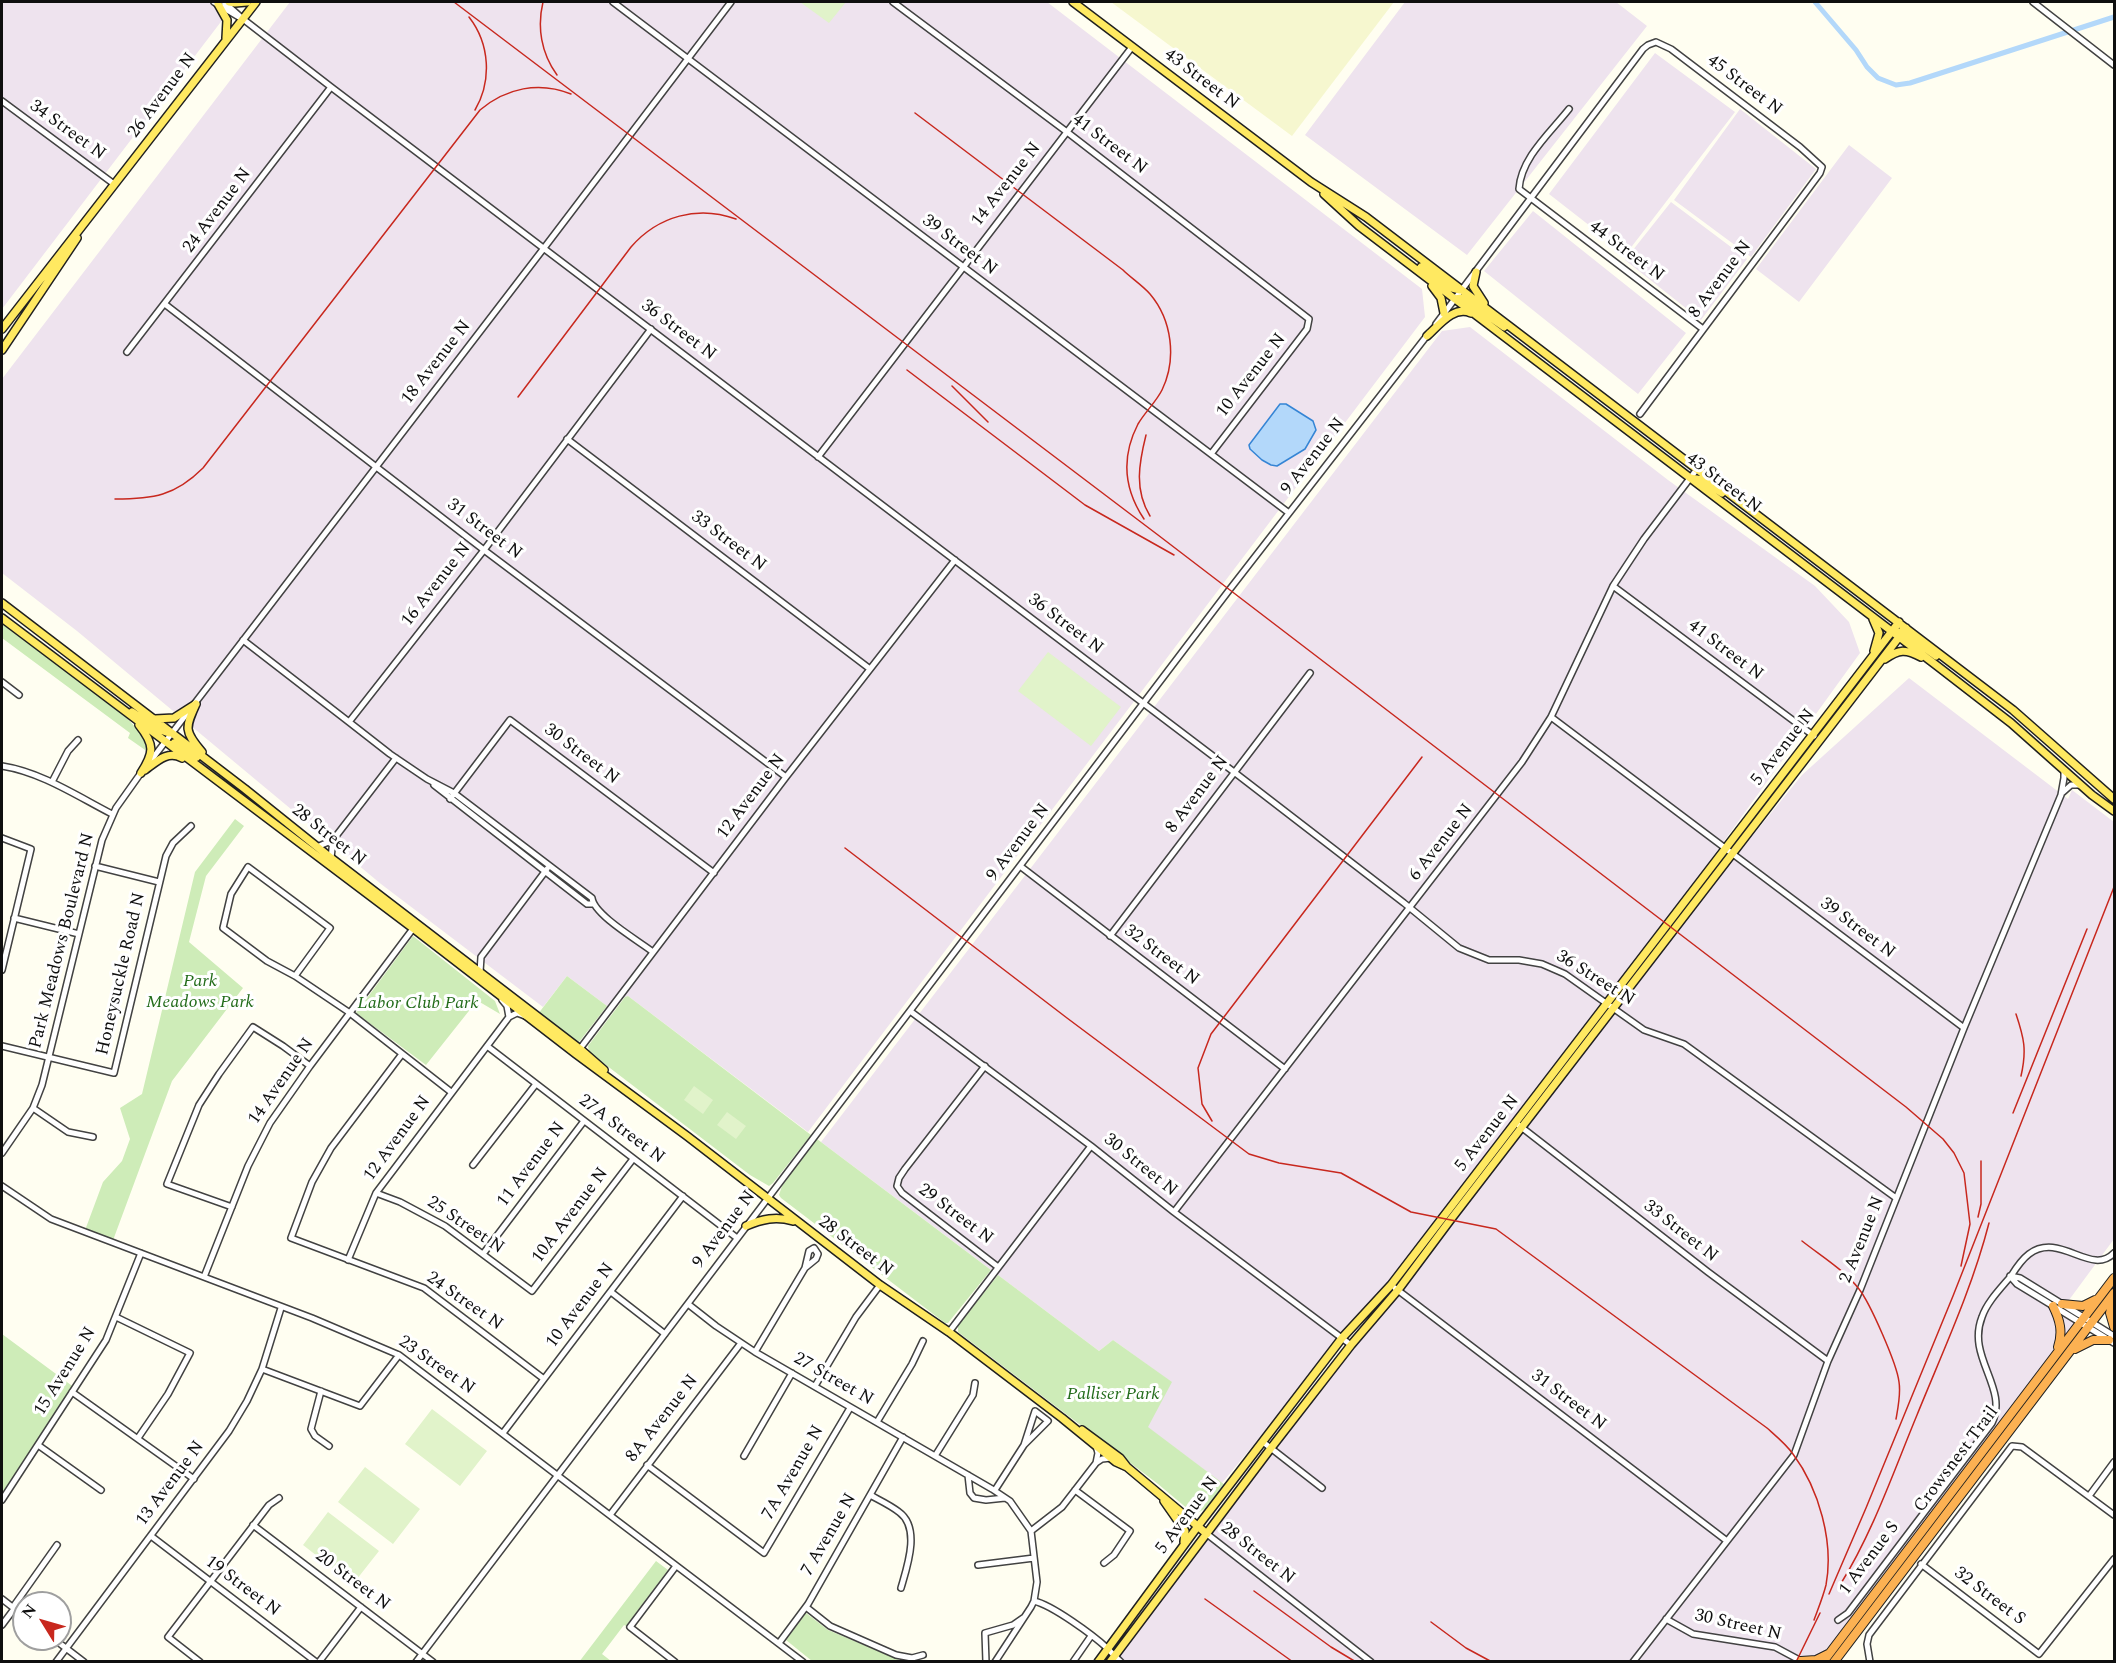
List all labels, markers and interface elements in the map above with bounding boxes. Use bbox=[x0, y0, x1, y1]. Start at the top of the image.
street label: 43 Street N bbox=[1159, 45, 1243, 115]
street label: 26 Avenue N bbox=[124, 49, 202, 143]
street label: 45 Street N bbox=[1702, 51, 1786, 121]
street label: 34 Street N bbox=[25, 96, 109, 166]
street label: 41 Street N bbox=[1067, 110, 1151, 180]
street label: 14 Avenue N bbox=[967, 139, 1047, 231]
street label: 24 Avenue N bbox=[179, 164, 257, 258]
street label: 39 Street N bbox=[917, 211, 1001, 281]
street label: 44 Street N bbox=[1584, 217, 1668, 287]
street label: 8 Avenue N bbox=[1685, 237, 1757, 323]
street label: 36 Street N bbox=[636, 296, 720, 366]
street label: 18 Avenue N bbox=[397, 317, 477, 409]
street label: 10 Avenue N bbox=[1212, 330, 1292, 422]
street label: 9 Avenue N bbox=[1277, 414, 1351, 500]
street label: 43 Street N bbox=[1681, 449, 1765, 519]
street label: 31 Street N bbox=[442, 495, 526, 565]
street label: 33 Street N bbox=[686, 507, 770, 577]
street label: 16 Avenue N bbox=[397, 539, 477, 631]
street label: 36 Street N bbox=[1023, 590, 1107, 660]
street label: 41 Street N bbox=[1683, 616, 1767, 686]
street label: 5 Avenue N bbox=[1747, 705, 1821, 791]
street label: 30 Street N bbox=[539, 720, 623, 790]
street label: 12 Avenue N bbox=[713, 750, 791, 844]
street label: 8 Avenue N bbox=[1162, 752, 1234, 838]
street label: 28 Street N bbox=[286, 800, 370, 872]
street label: 9 Avenue N bbox=[983, 800, 1055, 886]
street label: 6 Avenue N bbox=[1405, 800, 1479, 886]
street label: Park Meadows Boulevard N bbox=[26, 831, 100, 1051]
street label: Honeysuckle Road N bbox=[93, 890, 151, 1058]
street label: 39 Street N bbox=[1815, 894, 1899, 964]
street label: 32 Street N bbox=[1119, 921, 1203, 991]
street label: 36 Street N bbox=[1552, 946, 1638, 1012]
park label: Park Meadows Park bbox=[146, 971, 254, 1014]
park label: Labor Club Park bbox=[357, 993, 479, 1015]
street label: 14 Avenue N bbox=[244, 1035, 320, 1129]
street label: 27A Street N bbox=[574, 1091, 668, 1169]
street label: 5 Avenue N bbox=[1451, 1091, 1525, 1177]
street label: 12 Avenue N bbox=[360, 1092, 436, 1186]
street label: 11 Avenue N bbox=[493, 1118, 571, 1212]
street label: 30 Street N bbox=[1099, 1130, 1181, 1202]
street label: 10A Avenue N bbox=[528, 1164, 614, 1268]
street label: 29 Street N bbox=[913, 1180, 997, 1250]
street label: 9 Avenue N bbox=[689, 1187, 761, 1273]
street label: 25 Street N bbox=[422, 1192, 508, 1260]
street label: 2 Avenue N bbox=[1836, 1193, 1890, 1287]
street label: 33 Street N bbox=[1638, 1196, 1722, 1268]
street label: 28 Street N bbox=[813, 1212, 897, 1282]
street label: 10 Avenue N bbox=[542, 1259, 620, 1353]
street label: 24 Street N bbox=[422, 1268, 506, 1336]
street label: 15 Avenue N bbox=[30, 1324, 102, 1420]
street label: 23 Street N bbox=[394, 1332, 478, 1400]
street label: 27 Street N bbox=[789, 1348, 877, 1412]
street label: 31 Street N bbox=[1526, 1366, 1610, 1436]
street label: 8A Avenue N bbox=[622, 1371, 704, 1467]
park label: Palliser Park bbox=[1066, 1384, 1160, 1406]
street label: Crowsnest Trail bbox=[1910, 1403, 2004, 1517]
street label: 7A Avenue N bbox=[758, 1422, 830, 1524]
street label: 13 Avenue N bbox=[132, 1437, 210, 1531]
street label: 5 Avenue N bbox=[1152, 1473, 1224, 1559]
street label: 7 Avenue N bbox=[798, 1490, 862, 1580]
street label: 28 Street N bbox=[1215, 1518, 1299, 1590]
street label: 1 Avenue S bbox=[1835, 1518, 1905, 1600]
street label: 20 Street N bbox=[310, 1546, 394, 1616]
street label: 19 Street N bbox=[200, 1552, 284, 1622]
street label: 32 Street S bbox=[1949, 1563, 2029, 1631]
north arrow bbox=[12, 1591, 72, 1651]
text: N bbox=[16, 1599, 43, 1624]
street label: 30 Street N bbox=[1692, 1606, 1784, 1646]

